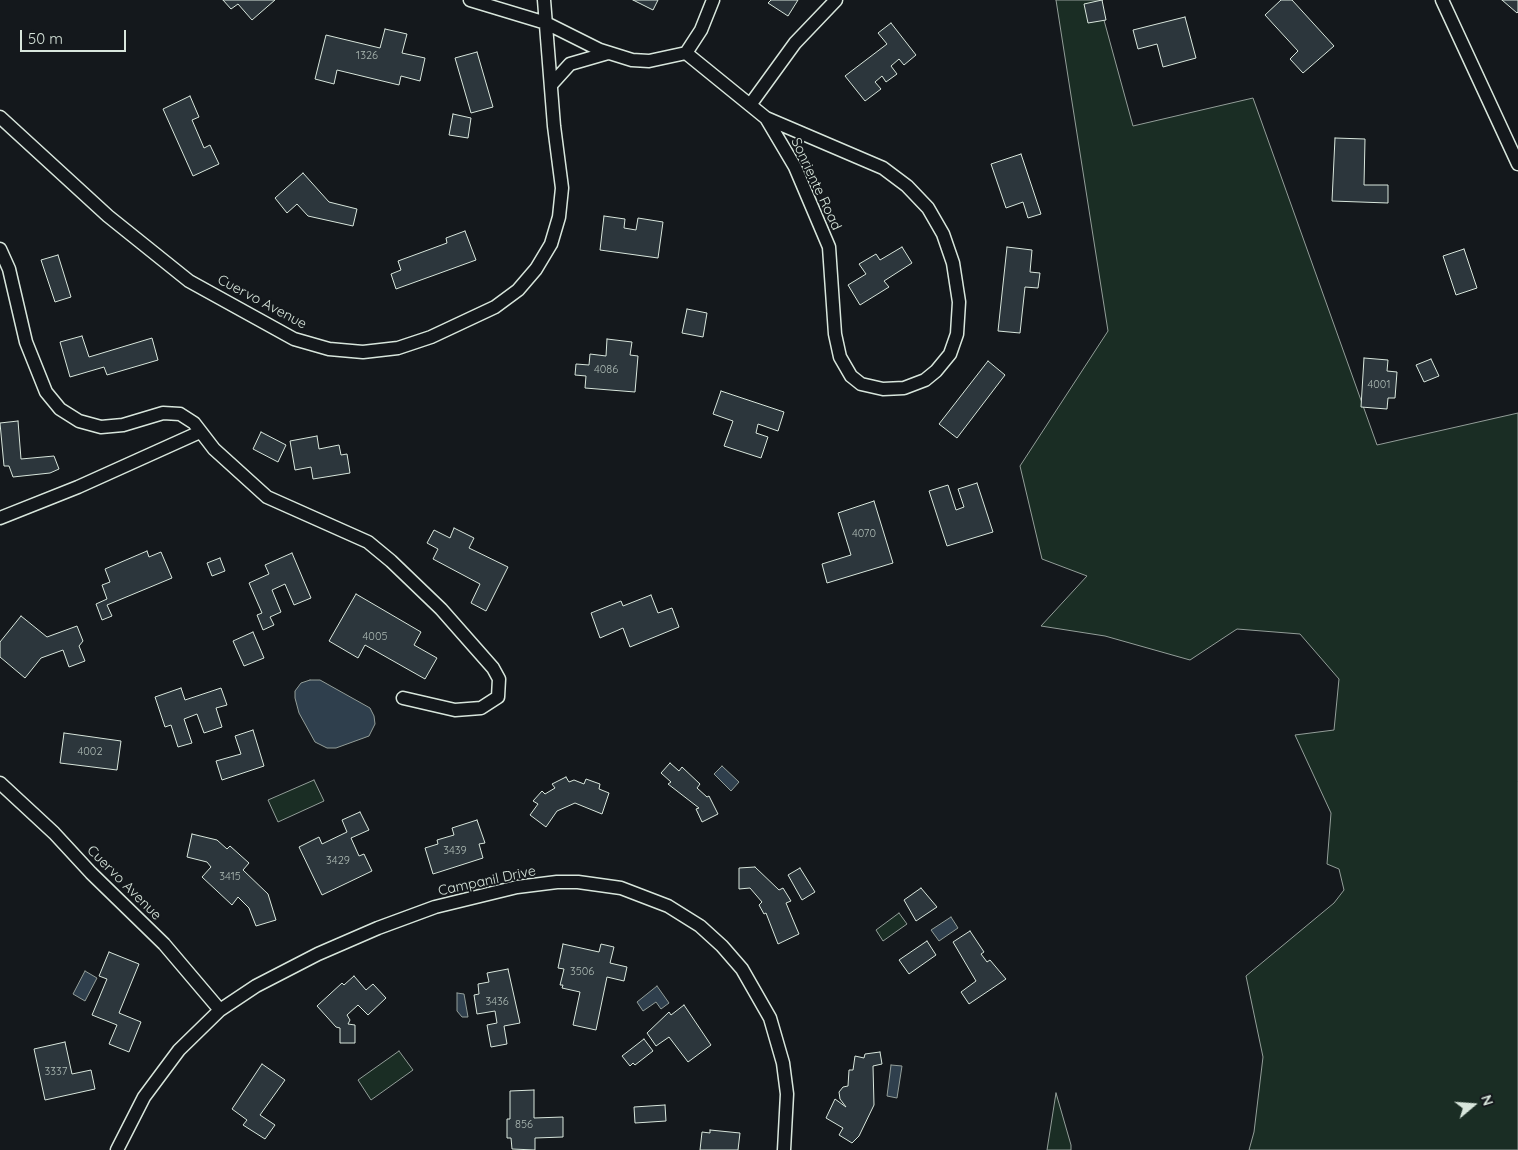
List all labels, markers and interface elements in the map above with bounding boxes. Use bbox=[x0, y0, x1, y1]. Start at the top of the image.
scale bar bbox=[22, 20, 129, 52]
text: 50 m bbox=[28, 29, 63, 48]
house number: 1326 bbox=[356, 49, 378, 63]
street label: Sonriente Road bbox=[787, 135, 845, 233]
street label: Cuervo Avenue bbox=[215, 271, 309, 333]
house number: 4086 bbox=[594, 363, 618, 377]
house number: 4001 bbox=[1368, 378, 1390, 392]
house number: 4070 bbox=[852, 527, 876, 541]
house number: 4005 bbox=[363, 630, 387, 644]
house number: 4002 bbox=[78, 745, 102, 759]
street label: Cuervo Avenue bbox=[83, 842, 165, 924]
house number: 3439 bbox=[443, 844, 467, 858]
house number: 3429 bbox=[326, 854, 350, 868]
street label: Campanil Drive bbox=[437, 862, 537, 900]
house number: 3415 bbox=[219, 870, 241, 884]
house number: 3506 bbox=[570, 965, 594, 979]
house number: 3436 bbox=[485, 995, 509, 1009]
house number: 3337 bbox=[45, 1065, 67, 1079]
north arrow bbox=[1448, 1080, 1498, 1130]
text: N bbox=[1477, 1093, 1497, 1108]
house number: 856 bbox=[515, 1118, 533, 1132]

